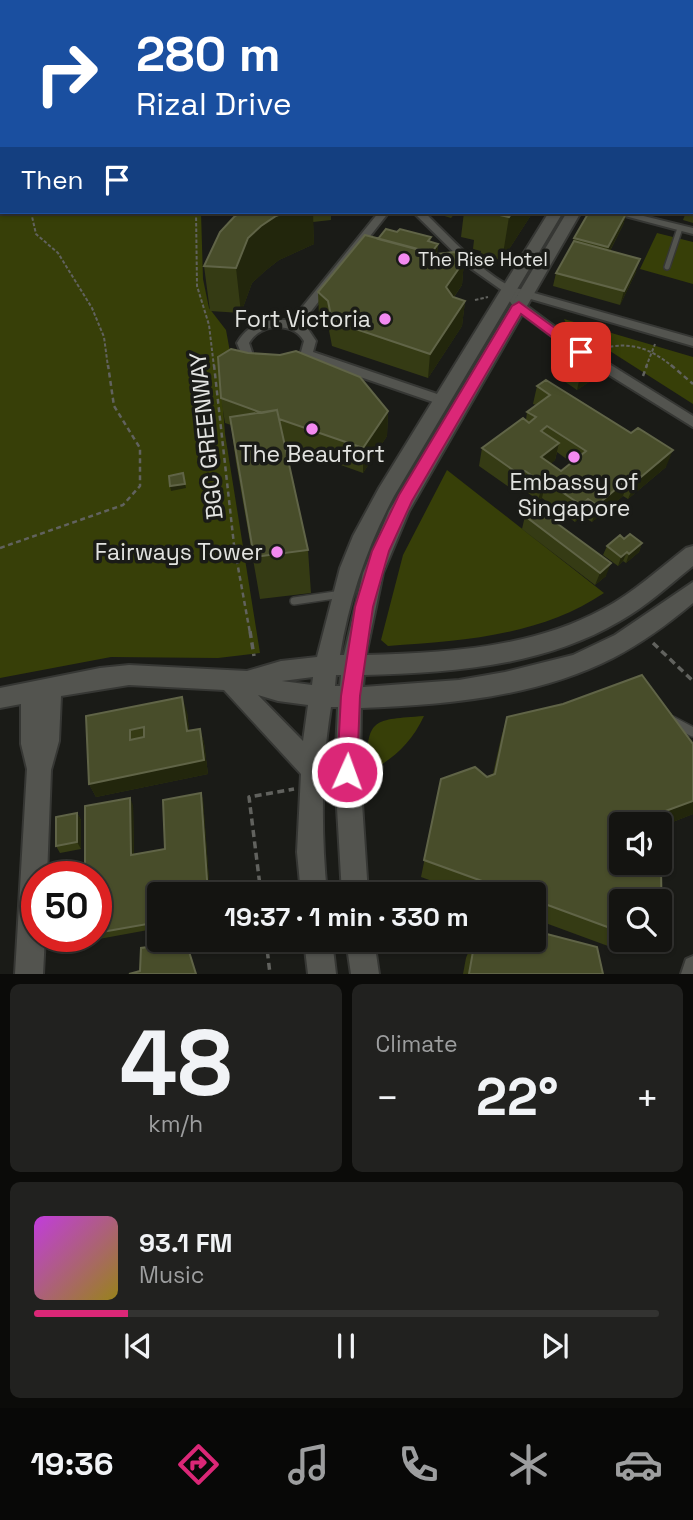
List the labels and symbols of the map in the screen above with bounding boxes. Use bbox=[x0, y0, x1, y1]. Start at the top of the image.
place label: The Rise Hotel bbox=[418, 247, 548, 272]
marker: The Rise Hotel bbox=[396, 251, 412, 267]
place label: Fort Victoria bbox=[235, 304, 371, 334]
marker: Fort Victoria bbox=[377, 311, 393, 327]
pin bbox=[551, 322, 611, 382]
street label: BGC GREENWAY bbox=[182, 351, 230, 521]
marker: The Beaufort bbox=[304, 421, 320, 437]
place label: The Beaufort bbox=[239, 439, 385, 469]
marker: Embassy of Singapore bbox=[566, 449, 582, 465]
place label: Embassy of Singapore bbox=[510, 467, 638, 523]
place label: Fairways Tower bbox=[95, 537, 263, 567]
marker: Fairways Tower bbox=[269, 544, 285, 560]
position arrow bbox=[310, 735, 384, 809]
speed limit sign: 50 bbox=[21, 861, 112, 952]

